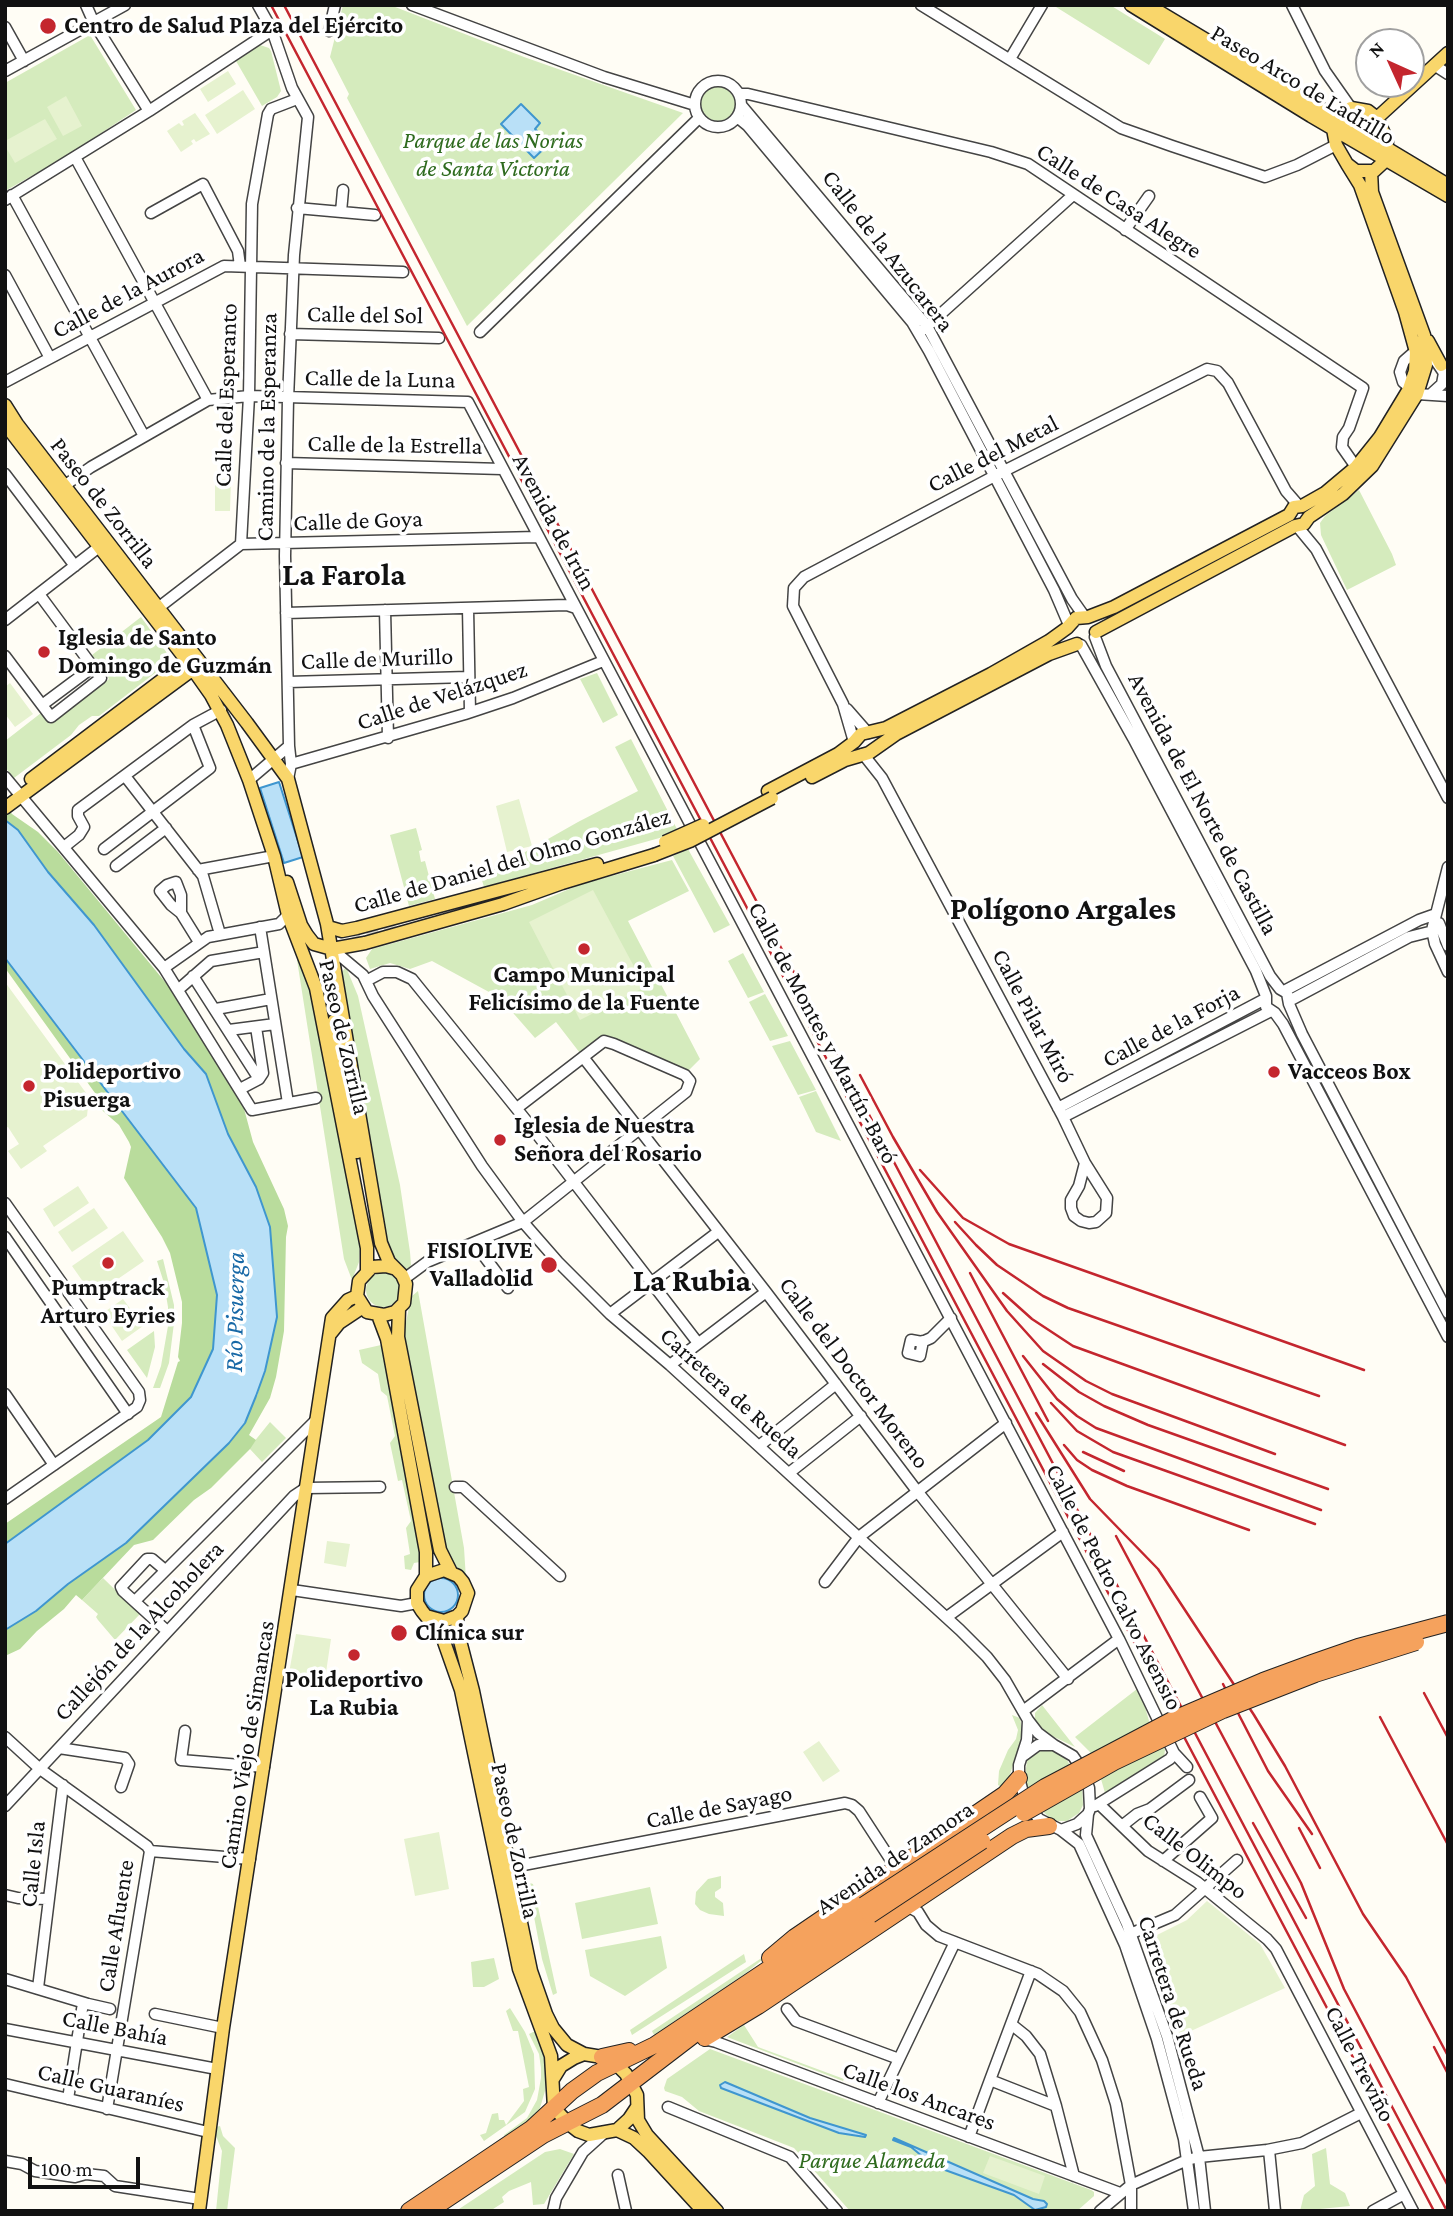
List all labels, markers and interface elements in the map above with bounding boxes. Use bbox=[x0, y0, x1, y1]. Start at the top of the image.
place label: Centro de Salud Plaza del Ejército bbox=[64, 12, 403, 40]
marker: Centro de Salud Plaza del Ejército bbox=[38, 16, 58, 36]
street label: Paseo Arco de Ladrillo bbox=[1206, 19, 1400, 151]
north arrow bbox=[1355, 28, 1425, 98]
text: N bbox=[1364, 37, 1388, 61]
park label: Parque de las Norias de Santa Victoria bbox=[403, 127, 583, 183]
street label: Calle de Casa Alegre bbox=[1031, 137, 1207, 265]
street label: Calle de la Azucarera bbox=[816, 164, 960, 338]
street label: Calle de la Aurora bbox=[47, 241, 209, 345]
street label: Calle del Sol bbox=[307, 300, 423, 330]
street label: Calle del Esperanto bbox=[208, 302, 244, 488]
street label: Camino de la Esperanza bbox=[251, 312, 283, 542]
street label: Calle de la Luna bbox=[304, 363, 456, 395]
street label: Calle del Metal bbox=[923, 409, 1063, 499]
street label: Calle de la Estrella bbox=[307, 429, 483, 461]
street label: Paseo de Zorrilla bbox=[44, 432, 164, 574]
street label: Avenida de Irún bbox=[506, 449, 602, 595]
street label: Calle de Goya bbox=[293, 504, 423, 538]
district label: La Farola bbox=[282, 556, 406, 594]
place label: Iglesia de Santo Domingo de Guzmán bbox=[58, 624, 272, 680]
street label: Calle de Murillo bbox=[300, 642, 454, 676]
marker: Iglesia de Santo Domingo de Guzmán bbox=[36, 644, 52, 660]
street label: Calle de Velázquez bbox=[353, 655, 531, 737]
street label: Avenida de El Norte de Castilla bbox=[1122, 668, 1284, 940]
street label: Calle de Daniel del Olmo González bbox=[350, 802, 674, 920]
district label: Polígono Argales bbox=[950, 890, 1176, 928]
street label: Calle de Montes y Martín-Baró bbox=[742, 897, 904, 1169]
marker: Campo Municipal Felicísimo de la Fuente bbox=[576, 941, 592, 957]
street label: Calle Pilar Miró bbox=[986, 944, 1080, 1088]
street label: Paseo de Zorrilla bbox=[312, 957, 376, 1117]
place label: Campo Municipal Felicísimo de la Fuente bbox=[468, 961, 700, 1017]
street label: Calle de la Forja bbox=[1098, 978, 1244, 1074]
place label: Polideportivo Pisuerga bbox=[43, 1058, 181, 1114]
place label: Vacceos Box bbox=[1288, 1058, 1411, 1086]
marker: Vacceos Box bbox=[1266, 1064, 1282, 1080]
marker: Polideportivo Pisuerga bbox=[21, 1078, 37, 1094]
place label: Iglesia de Nuestra Señora del Rosario bbox=[514, 1112, 702, 1168]
marker: Iglesia de Nuestra Señora del Rosario bbox=[492, 1132, 508, 1148]
place label: FISIOLIVE Valladolid bbox=[427, 1237, 533, 1293]
water label: Río Pisuerga bbox=[218, 1251, 252, 1373]
marker: Pumptrack Arturo Eyries bbox=[100, 1255, 116, 1271]
marker: FISIOLIVE Valladolid bbox=[539, 1255, 559, 1275]
district label: La Rubia bbox=[633, 1262, 751, 1300]
street label: Calle del Doctor Moreno bbox=[773, 1271, 935, 1475]
place label: Pumptrack Arturo Eyries bbox=[41, 1274, 175, 1330]
street label: Carretera de Rueda bbox=[654, 1321, 808, 1465]
street label: Calle de Pedro Calvo Asensio bbox=[1039, 1459, 1189, 1715]
street label: Callejón de la Alcoholera bbox=[48, 1535, 230, 1727]
street label: Camino Viejo de Simancas bbox=[213, 1619, 281, 1871]
place label: Clínica sur bbox=[415, 1619, 524, 1647]
marker: Clínica sur bbox=[389, 1623, 409, 1643]
marker: Polideportivo La Rubia bbox=[346, 1647, 362, 1663]
place label: Polideportivo La Rubia bbox=[285, 1666, 423, 1722]
street label: Paseo de Zorrilla bbox=[484, 1761, 546, 1921]
street label: Calle de Sayago bbox=[644, 1779, 794, 1835]
street label: Avenida de Zamora bbox=[811, 1795, 979, 1921]
street label: Calle Olimpo bbox=[1137, 1806, 1253, 1906]
street label: Calle Isla bbox=[14, 1819, 52, 1909]
street label: Calle Afluente bbox=[91, 1858, 141, 1994]
street label: Carretera de Rueda bbox=[1131, 1912, 1215, 2094]
street label: Calle Treviño bbox=[1318, 2001, 1402, 2127]
street label: Calle Bahía bbox=[60, 2004, 170, 2052]
street label: Calle los Ancares bbox=[839, 2055, 999, 2137]
street label: Calle Guaraníes bbox=[35, 2057, 187, 2119]
scale bar bbox=[32, 2142, 144, 2186]
park label: Parque Alameda bbox=[798, 2147, 946, 2175]
text: 100 m bbox=[41, 2157, 93, 2181]

